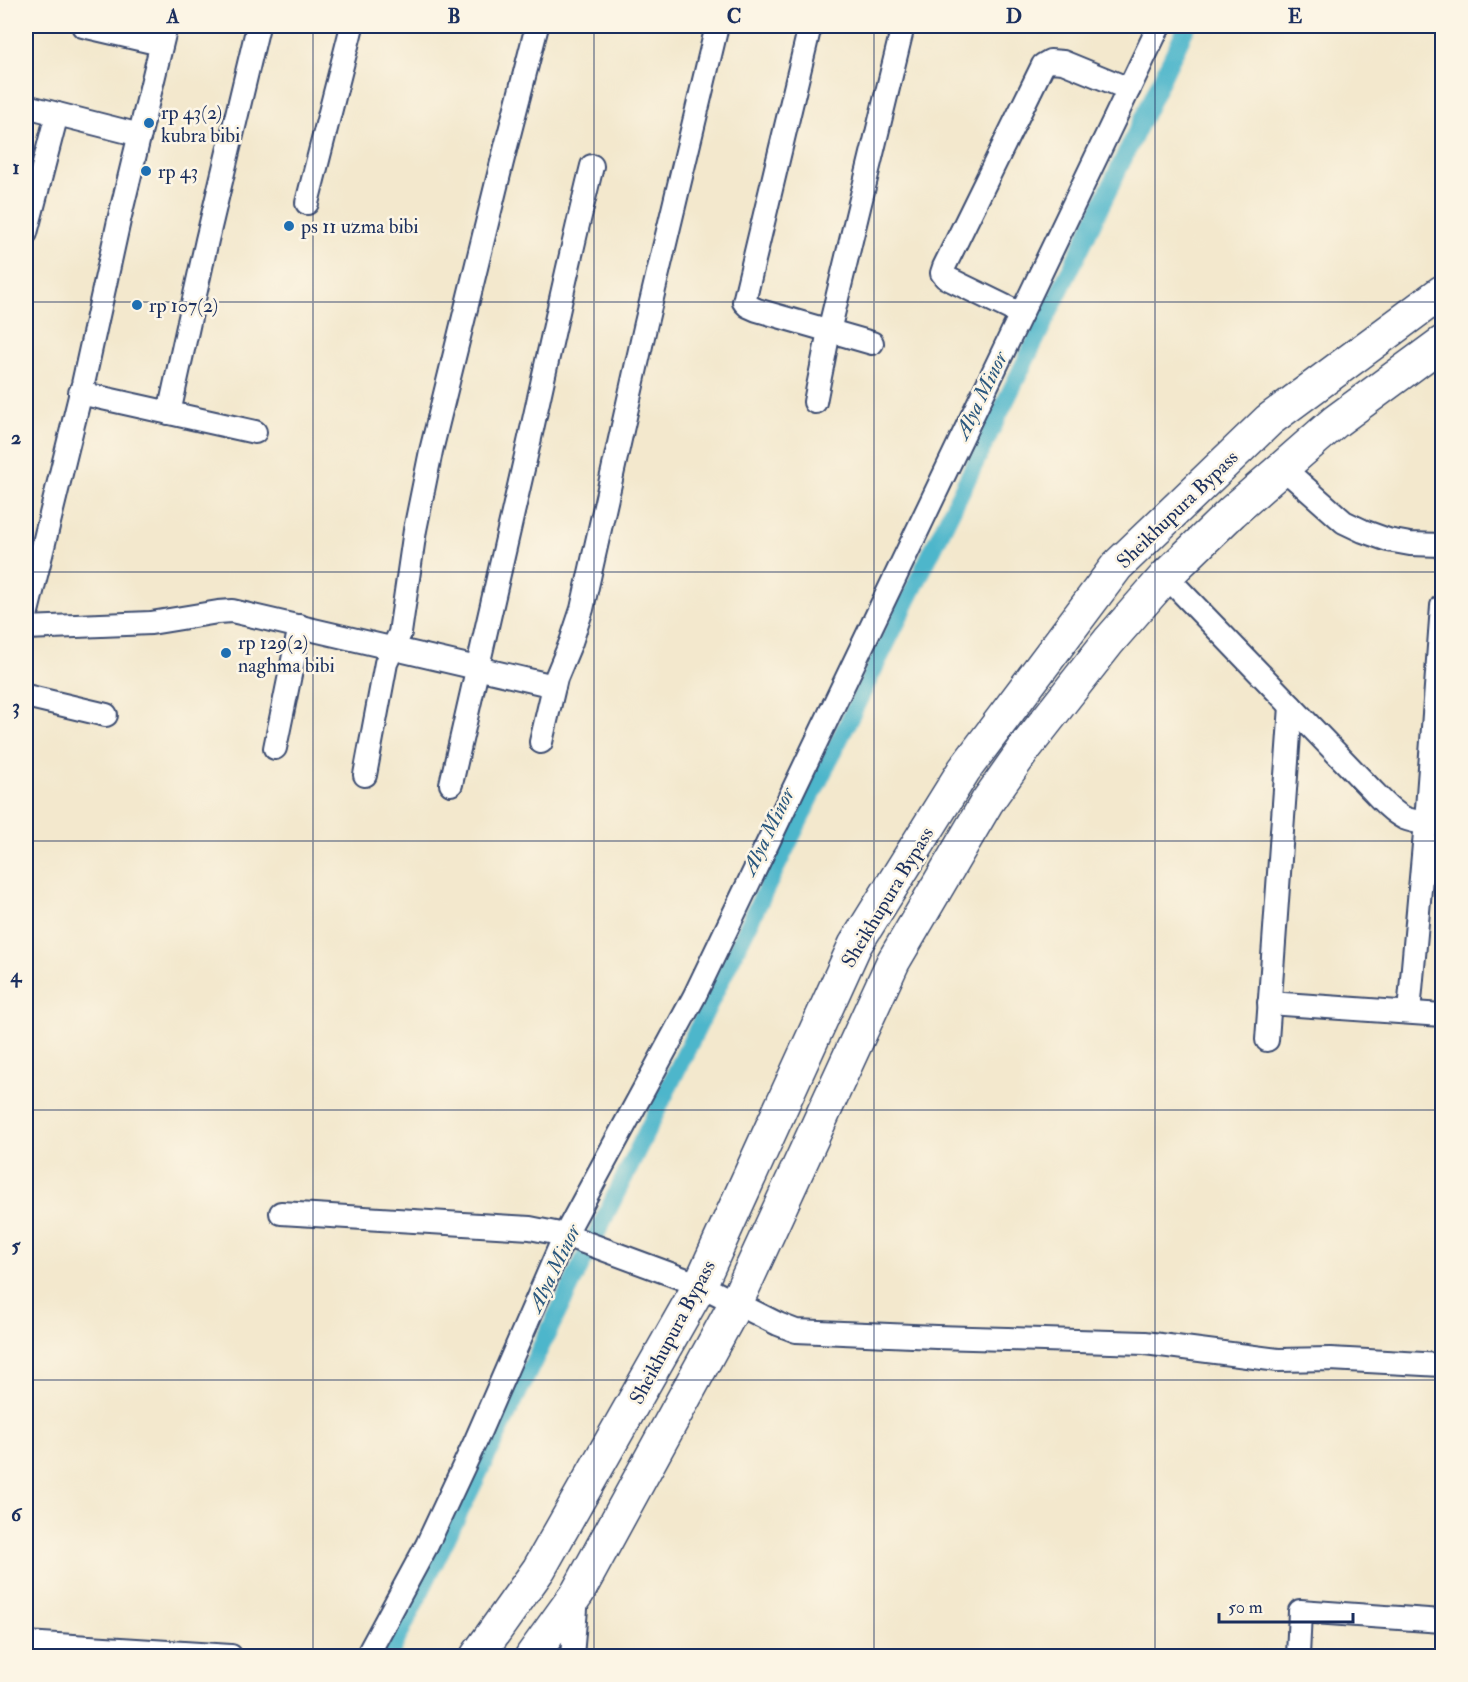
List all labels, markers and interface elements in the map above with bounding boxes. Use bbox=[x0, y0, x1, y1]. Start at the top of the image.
text: A bbox=[166, 4, 180, 29]
text: B bbox=[447, 4, 461, 29]
text: C bbox=[727, 4, 741, 29]
text: D bbox=[1006, 4, 1022, 29]
text: E bbox=[1288, 4, 1303, 29]
place label: rp 43(2) kubra bibi bbox=[161, 100, 240, 148]
marker: rp 43(2) kubra bibi bbox=[142, 116, 156, 130]
text: 1 bbox=[12, 155, 20, 180]
place label: rp 43 bbox=[158, 159, 198, 185]
marker: rp 43 bbox=[139, 164, 153, 178]
place label: ps 11 uzma bibi bbox=[300, 214, 419, 240]
marker: ps 11 uzma bibi bbox=[282, 219, 296, 233]
place label: rp 107(2) bbox=[149, 293, 218, 319]
marker: rp 107(2) bbox=[130, 298, 144, 312]
water label: Alya Minor bbox=[948, 346, 1015, 445]
text: 2 bbox=[11, 425, 21, 450]
street label: Sheikhupura Bypass bbox=[1111, 445, 1244, 575]
place label: rp 129(2) naghma bibi bbox=[238, 630, 335, 678]
marker: rp 129(2) naghma bibi bbox=[219, 646, 233, 660]
text: 3 bbox=[12, 694, 20, 719]
water label: Alya Minor bbox=[735, 782, 802, 881]
street label: Sheikhupura Bypass bbox=[836, 822, 940, 973]
text: 4 bbox=[10, 963, 23, 988]
water label: Alya Minor bbox=[521, 1219, 588, 1318]
text: 5 bbox=[12, 1233, 22, 1258]
street label: Sheikhupura Bypass bbox=[624, 1256, 722, 1409]
text: 6 bbox=[11, 1502, 23, 1527]
scale bar bbox=[1219, 1586, 1352, 1624]
text: 50 m bbox=[1228, 1596, 1263, 1619]

